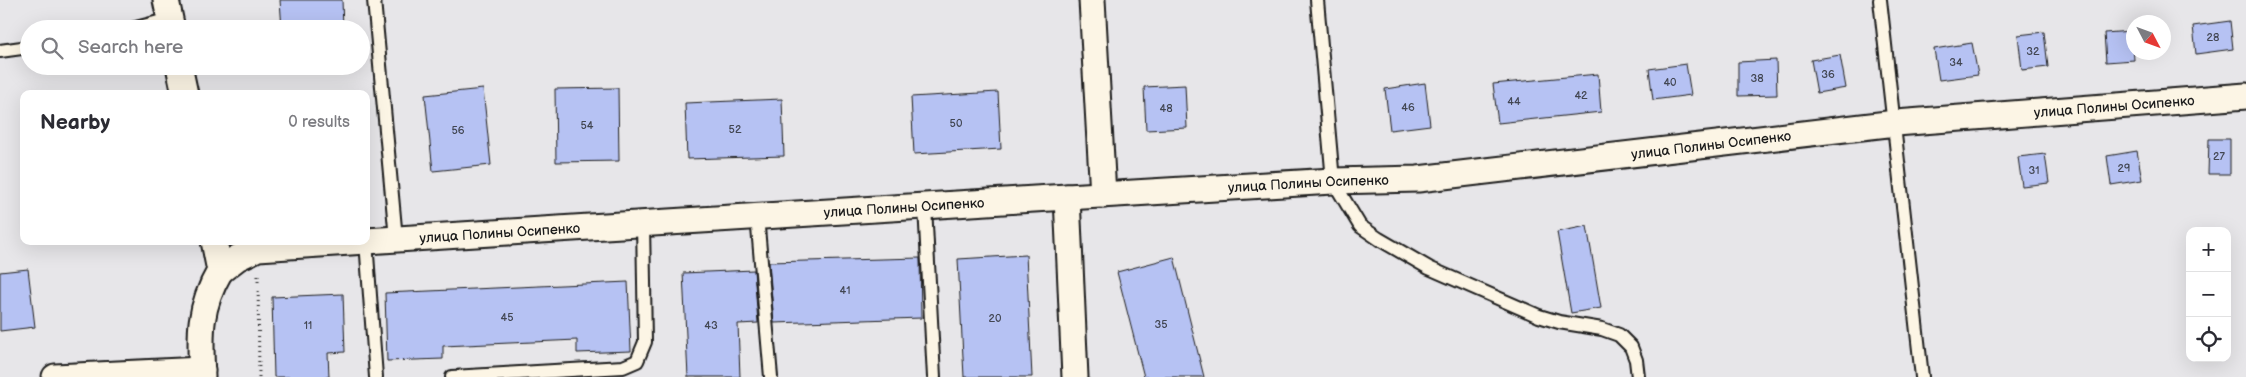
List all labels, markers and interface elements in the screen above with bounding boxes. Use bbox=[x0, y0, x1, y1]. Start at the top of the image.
north arrow bbox=[2126, 15, 2171, 60]
search box bbox=[20, 20, 370, 75]
house number: 28 bbox=[2207, 31, 2219, 44]
icon: search bbox=[38, 34, 66, 62]
text: Search here bbox=[78, 36, 183, 59]
house number: 32 bbox=[2026, 45, 2040, 58]
house number: 34 bbox=[1949, 56, 1963, 69]
house number: 36 bbox=[1821, 68, 1835, 81]
house number: 38 bbox=[1750, 72, 1764, 85]
house number: 40 bbox=[1663, 76, 1677, 89]
house number: 42 bbox=[1574, 89, 1588, 102]
street label: улица Полины Осипенко bbox=[2033, 92, 2195, 121]
house number: 44 bbox=[1507, 95, 1521, 108]
house number: 46 bbox=[1401, 101, 1415, 114]
house number: 48 bbox=[1159, 102, 1173, 115]
text: Nearby bbox=[40, 110, 110, 135]
text: 0 results bbox=[288, 113, 350, 132]
house number: 50 bbox=[950, 117, 963, 130]
house number: 54 bbox=[580, 119, 594, 132]
house number: 52 bbox=[729, 123, 742, 136]
house number: 56 bbox=[451, 124, 465, 137]
street label: улица Полины Осипенко bbox=[1630, 127, 1792, 163]
house number: 27 bbox=[2213, 150, 2226, 163]
house number: 29 bbox=[2118, 162, 2130, 175]
house number: 31 bbox=[2028, 164, 2040, 177]
street label: улица Полины Осипенко bbox=[1227, 172, 1389, 196]
street label: улица Полины Осипенко bbox=[823, 194, 985, 221]
street label: улица Полины Осипенко bbox=[419, 220, 581, 247]
map controls bbox=[2186, 227, 2231, 362]
button: + bbox=[2186, 227, 2231, 272]
button: − bbox=[2186, 272, 2231, 317]
house number: 41 bbox=[840, 284, 850, 297]
house number: 45 bbox=[500, 311, 514, 324]
house number: 20 bbox=[989, 312, 1002, 325]
button: locate bbox=[2186, 317, 2231, 362]
house number: 35 bbox=[1154, 318, 1168, 331]
house number: 11 bbox=[304, 319, 312, 332]
house number: 43 bbox=[704, 319, 718, 332]

